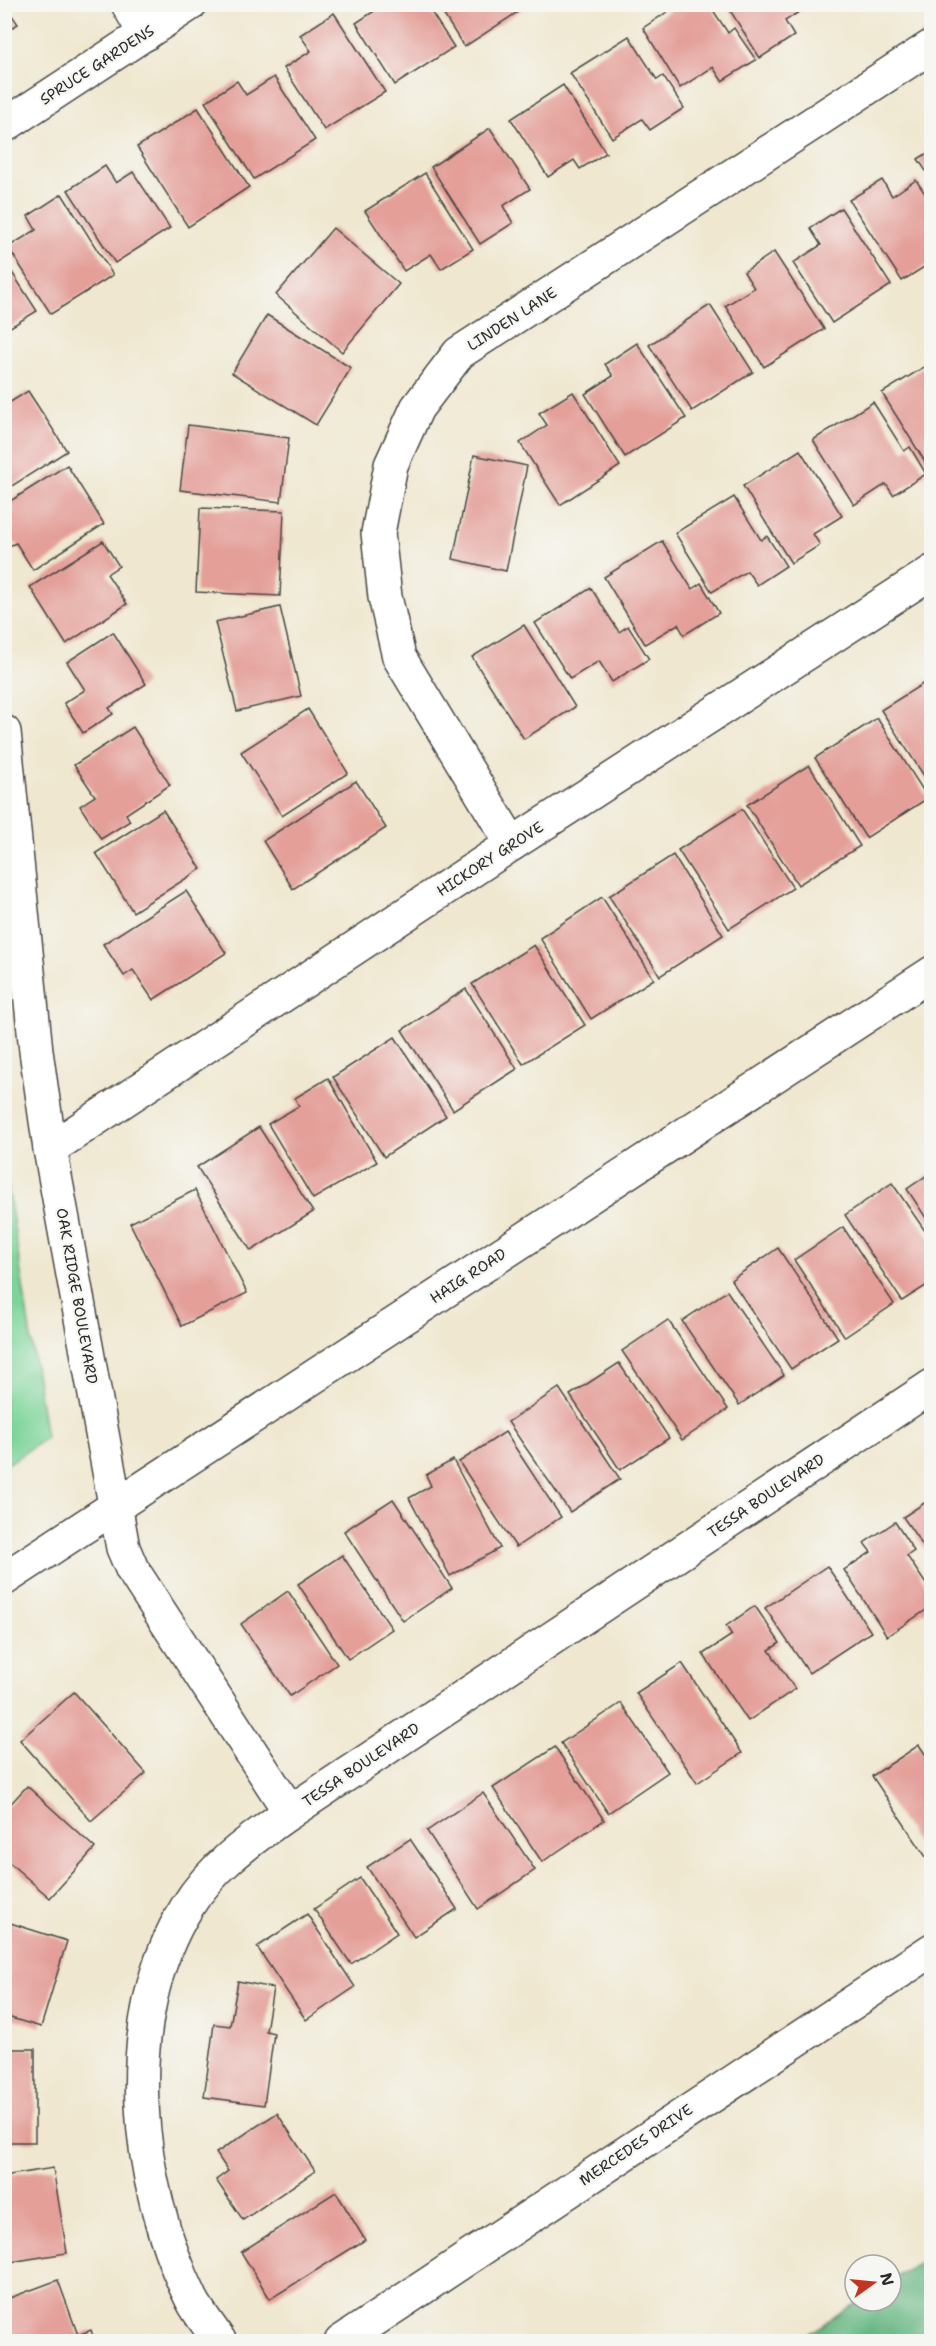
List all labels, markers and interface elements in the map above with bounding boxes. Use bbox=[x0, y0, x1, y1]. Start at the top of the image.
street label: SPRUCE GARDENS bbox=[36, 21, 158, 109]
street label: LINDEN LANE bbox=[463, 283, 561, 355]
street label: HICKORY GROVE bbox=[433, 817, 547, 901]
street label: OAK RIDGE BOULEVARD bbox=[52, 1207, 102, 1386]
street label: HAIG ROAD bbox=[426, 1244, 510, 1308]
street label: TESSA BOULEVARD bbox=[704, 1449, 829, 1543]
street label: TESSA BOULEVARD bbox=[299, 1718, 424, 1812]
street label: MERCEDES DRIVE bbox=[575, 2100, 697, 2190]
north arrow bbox=[843, 2253, 903, 2313]
text: N bbox=[875, 2270, 899, 2288]

